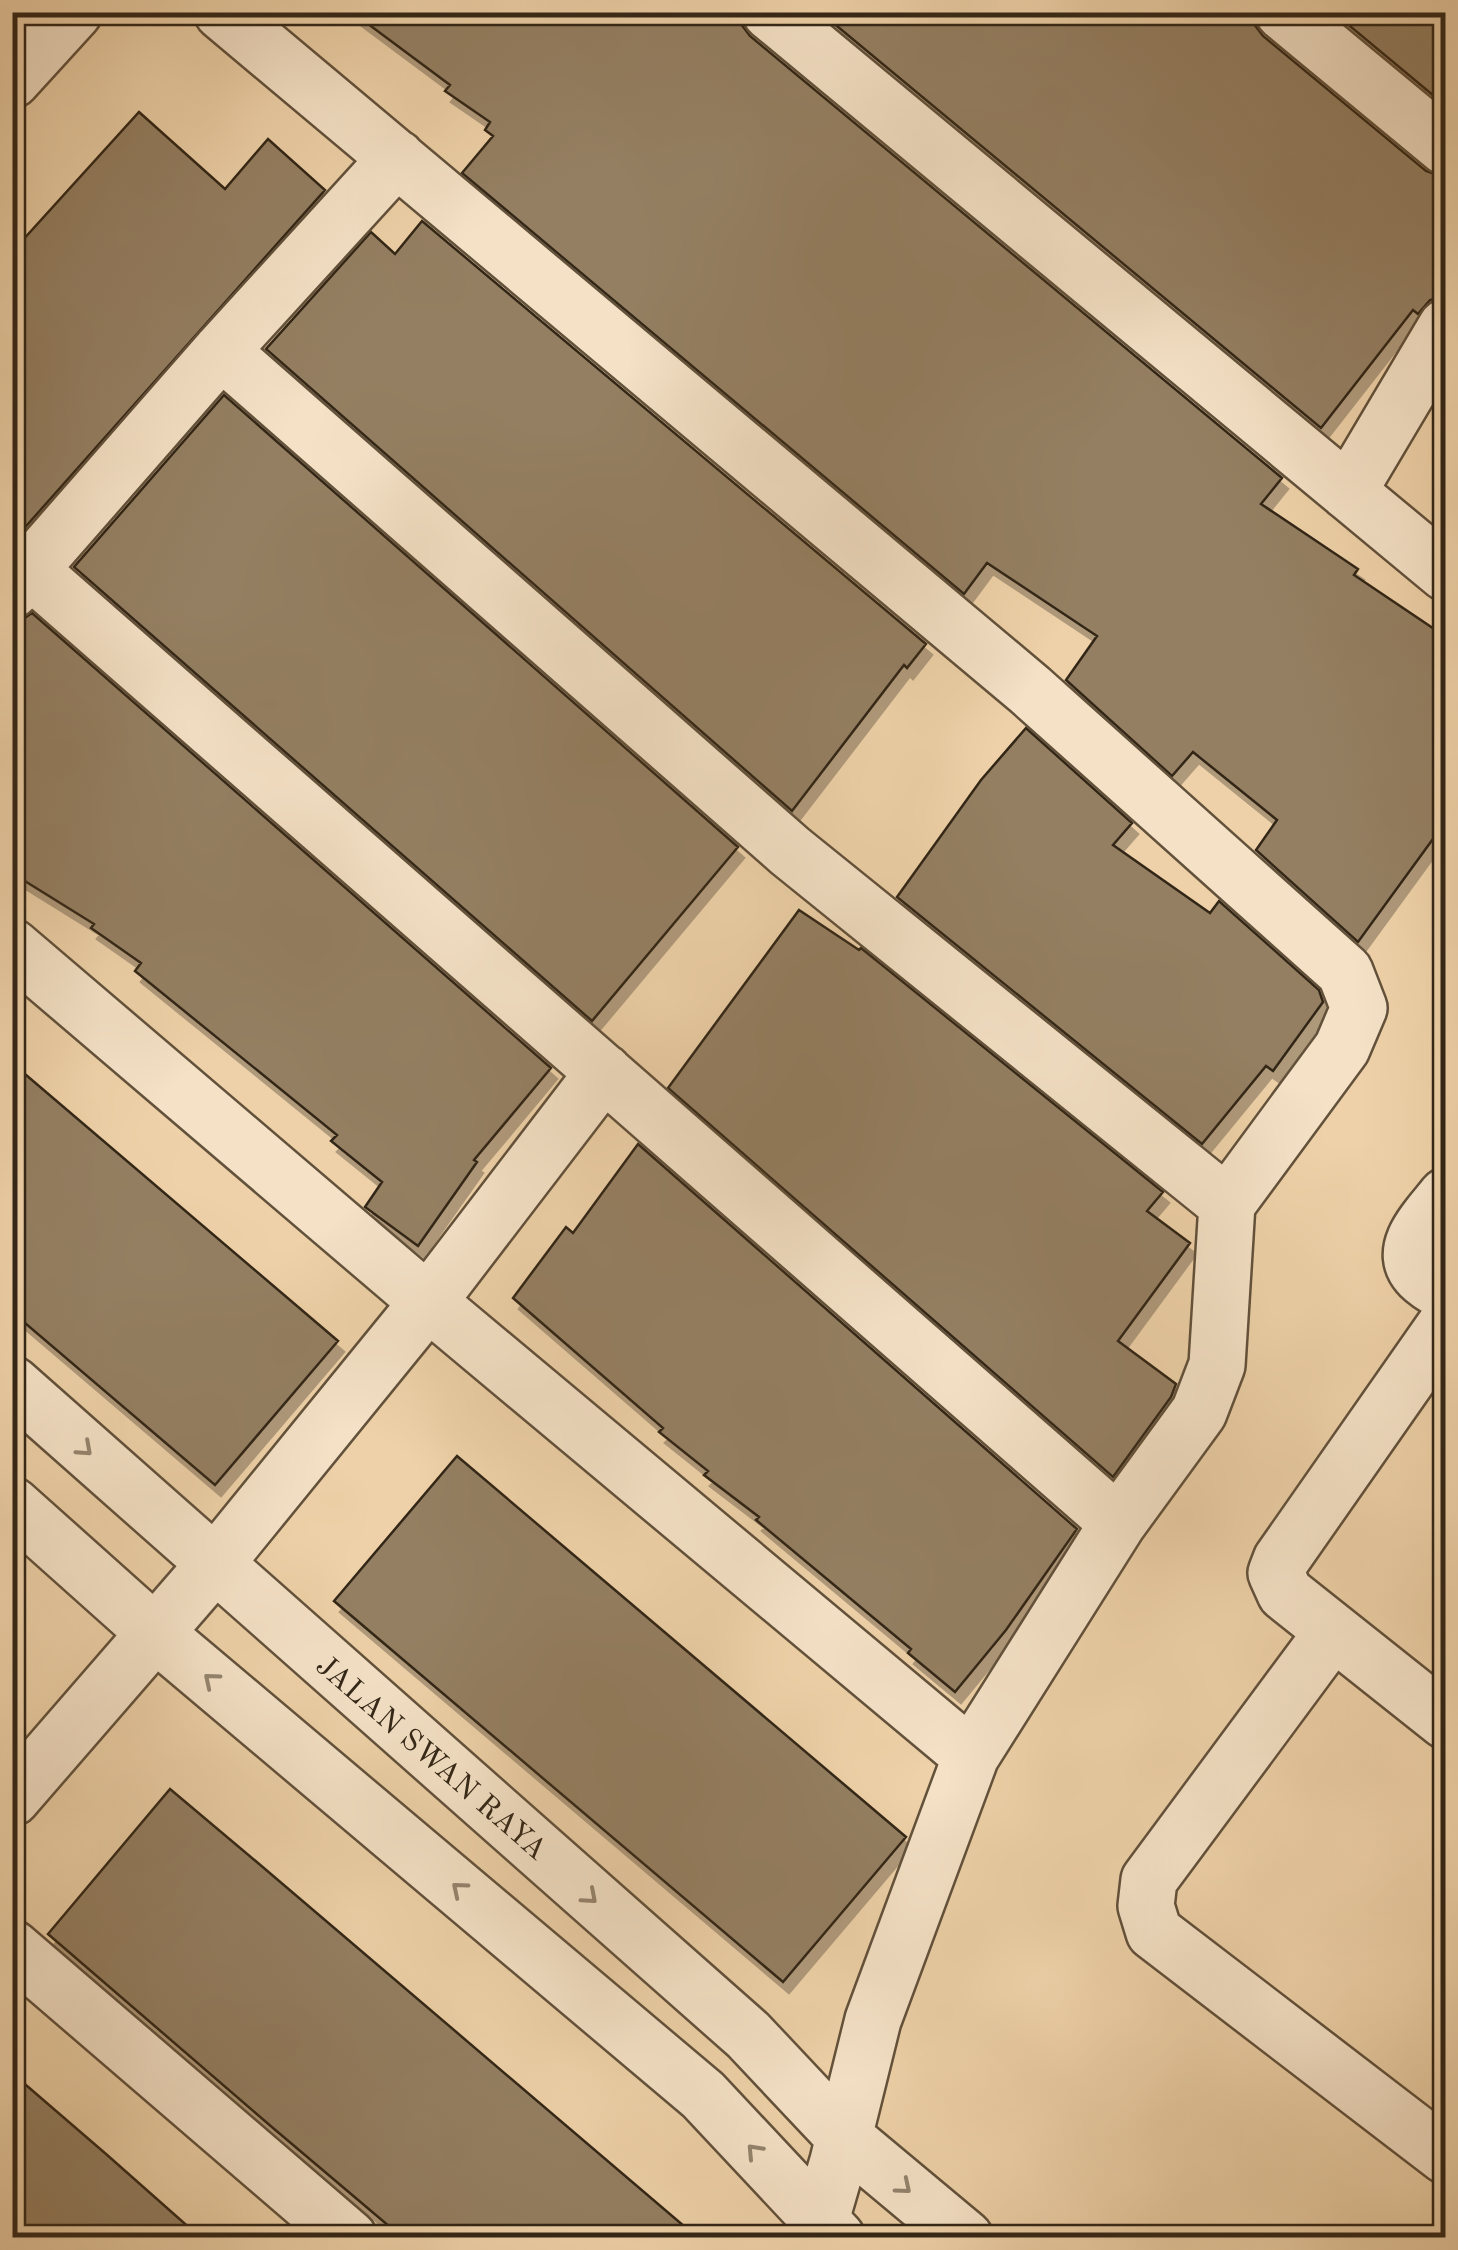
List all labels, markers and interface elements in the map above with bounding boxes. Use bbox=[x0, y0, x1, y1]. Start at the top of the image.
one-way arrow bbox=[73, 1438, 92, 1456]
street label: JALAN SWAN RAYA bbox=[310, 1651, 552, 1867]
one-way arrow bbox=[204, 1673, 223, 1691]
one-way arrow bbox=[453, 1883, 471, 1901]
one-way arrow bbox=[579, 1885, 597, 1903]
one-way arrow bbox=[748, 2144, 766, 2163]
one-way arrow bbox=[893, 2175, 911, 2193]

